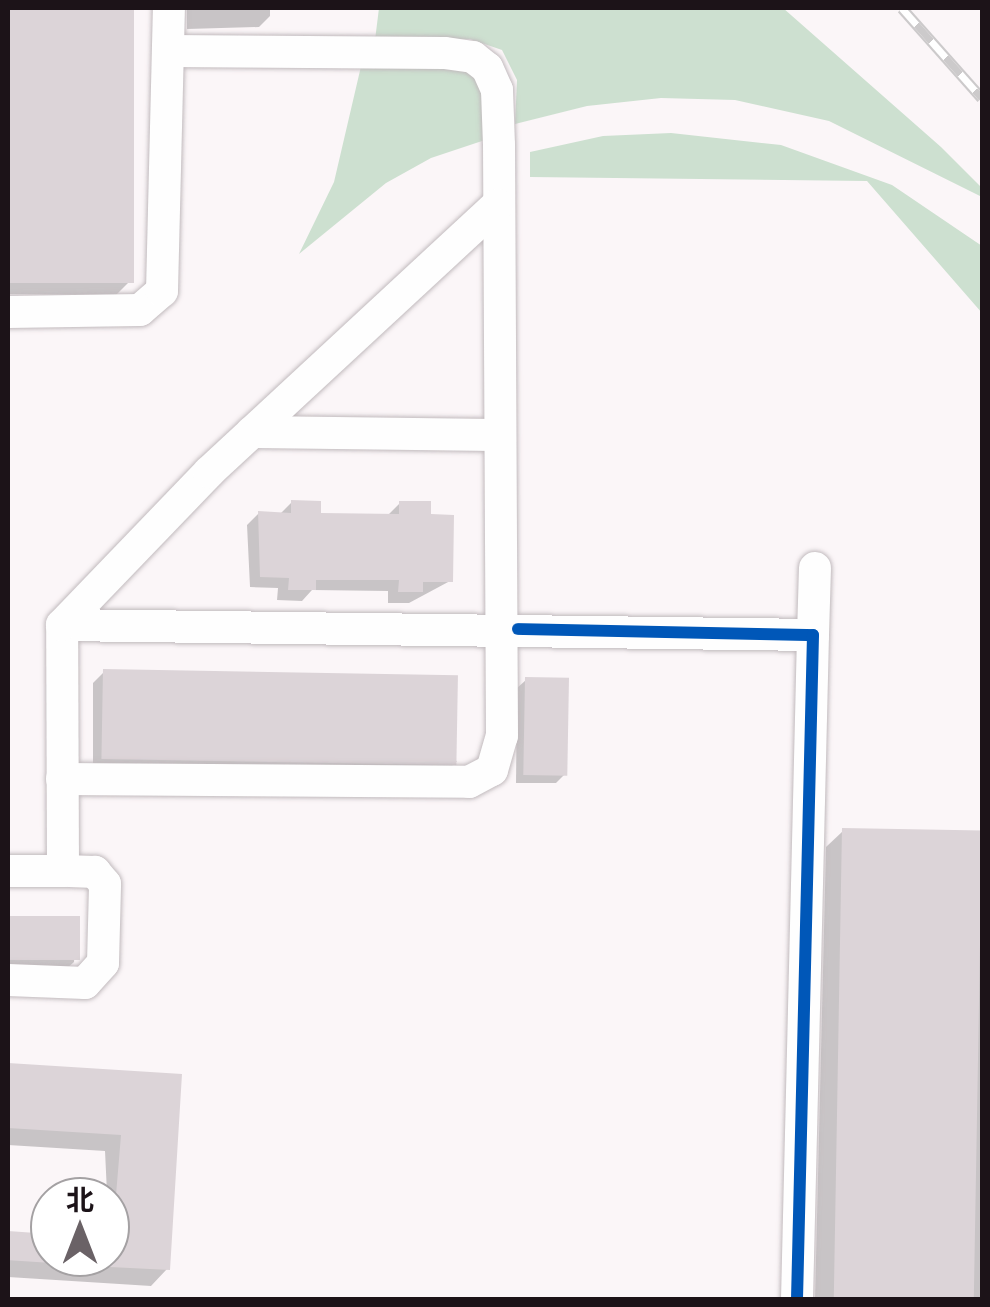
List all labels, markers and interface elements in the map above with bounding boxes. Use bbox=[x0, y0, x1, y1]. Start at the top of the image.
north arrow bbox=[30, 1177, 130, 1277]
text: 北 bbox=[66, 1180, 94, 1218]

